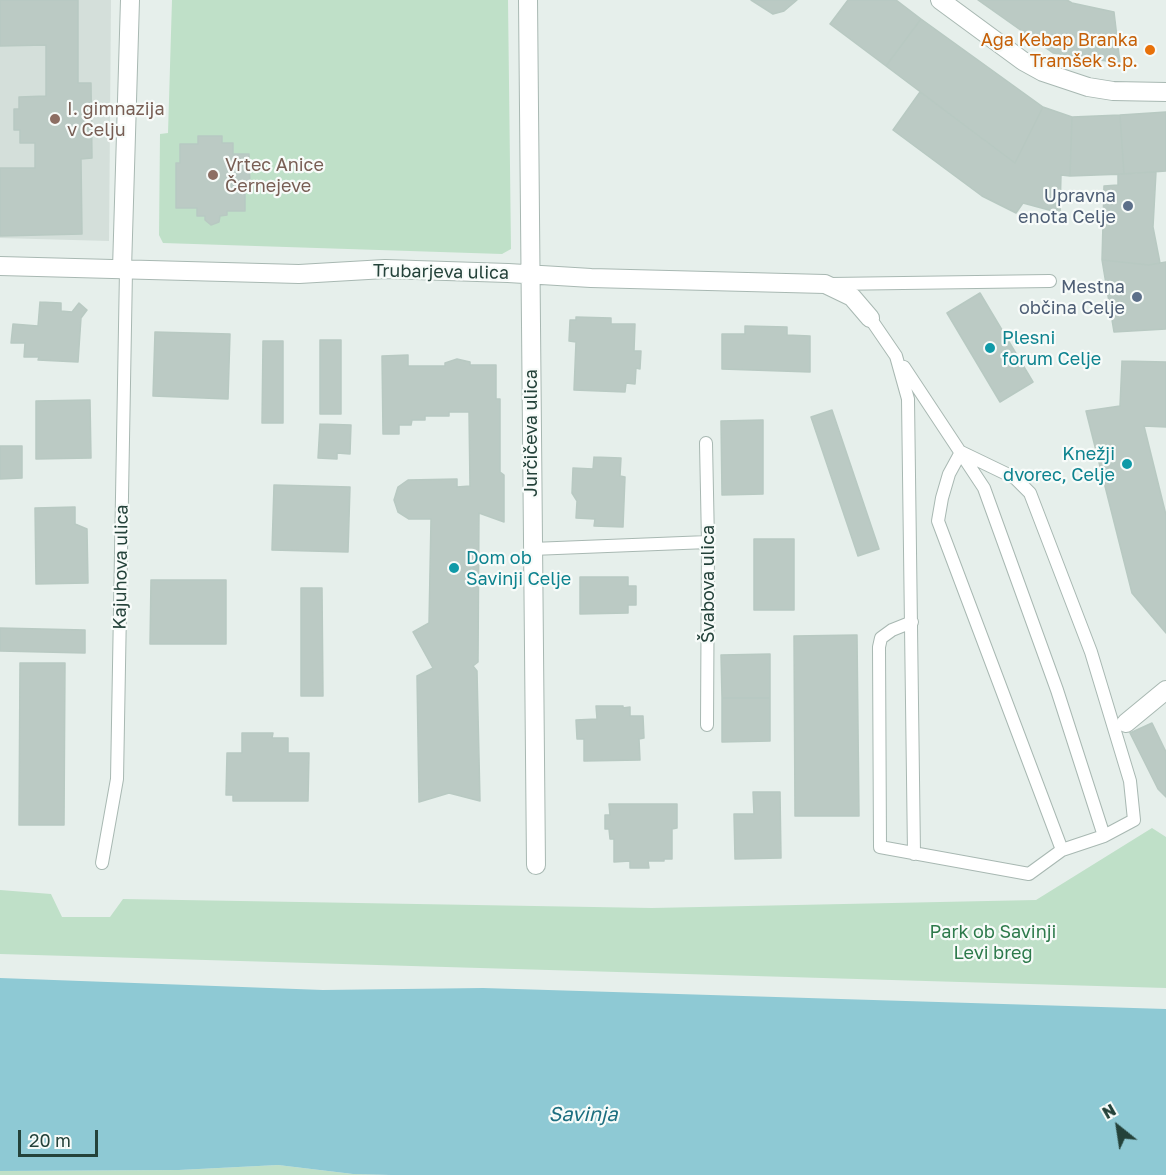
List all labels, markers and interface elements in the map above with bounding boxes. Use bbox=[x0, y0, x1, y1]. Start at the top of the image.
place label: Aga Kebap Branka Tramšek s.p. bbox=[981, 29, 1138, 72]
marker: Aga Kebap Branka Tramšek s.p. bbox=[1143, 43, 1157, 57]
place label: I. gimnazija v Celju bbox=[67, 98, 165, 140]
marker: I. gimnazija v Celju bbox=[48, 112, 62, 126]
place label: Vrtec Anice Černejeve bbox=[225, 154, 324, 196]
marker: Vrtec Anice Černejeve bbox=[206, 168, 220, 182]
place label: Upravna enota Celje bbox=[1018, 185, 1116, 228]
marker: Upravna enota Celje bbox=[1121, 199, 1135, 213]
street label: Trubarjeva ulica bbox=[373, 260, 509, 284]
place label: Mestna občina Celje bbox=[1019, 276, 1125, 318]
marker: Mestna občina Celje bbox=[1130, 290, 1144, 304]
place label: Plesni forum Celje bbox=[1002, 327, 1101, 370]
marker: Plesni forum Celje bbox=[983, 341, 997, 355]
street label: Jurčičeva ulica bbox=[520, 369, 542, 497]
place label: Knežji dvorec, Celje bbox=[1003, 443, 1115, 486]
marker: Knežji dvorec, Celje bbox=[1120, 457, 1134, 471]
street label: Kajuhova ulica bbox=[109, 504, 133, 630]
street label: Švabova ulica bbox=[697, 525, 719, 643]
place label: Dom ob Savinji Celje bbox=[466, 547, 571, 590]
marker: Dom ob Savinji Celje bbox=[447, 561, 461, 575]
park label: Park ob Savinji Levi breg bbox=[930, 921, 1056, 964]
north arrow bbox=[1088, 1097, 1148, 1157]
text: N bbox=[1099, 1100, 1119, 1123]
water label: Savinja bbox=[548, 1103, 618, 1127]
scale bar bbox=[21, 1118, 100, 1156]
text: 20 m bbox=[29, 1129, 71, 1151]

